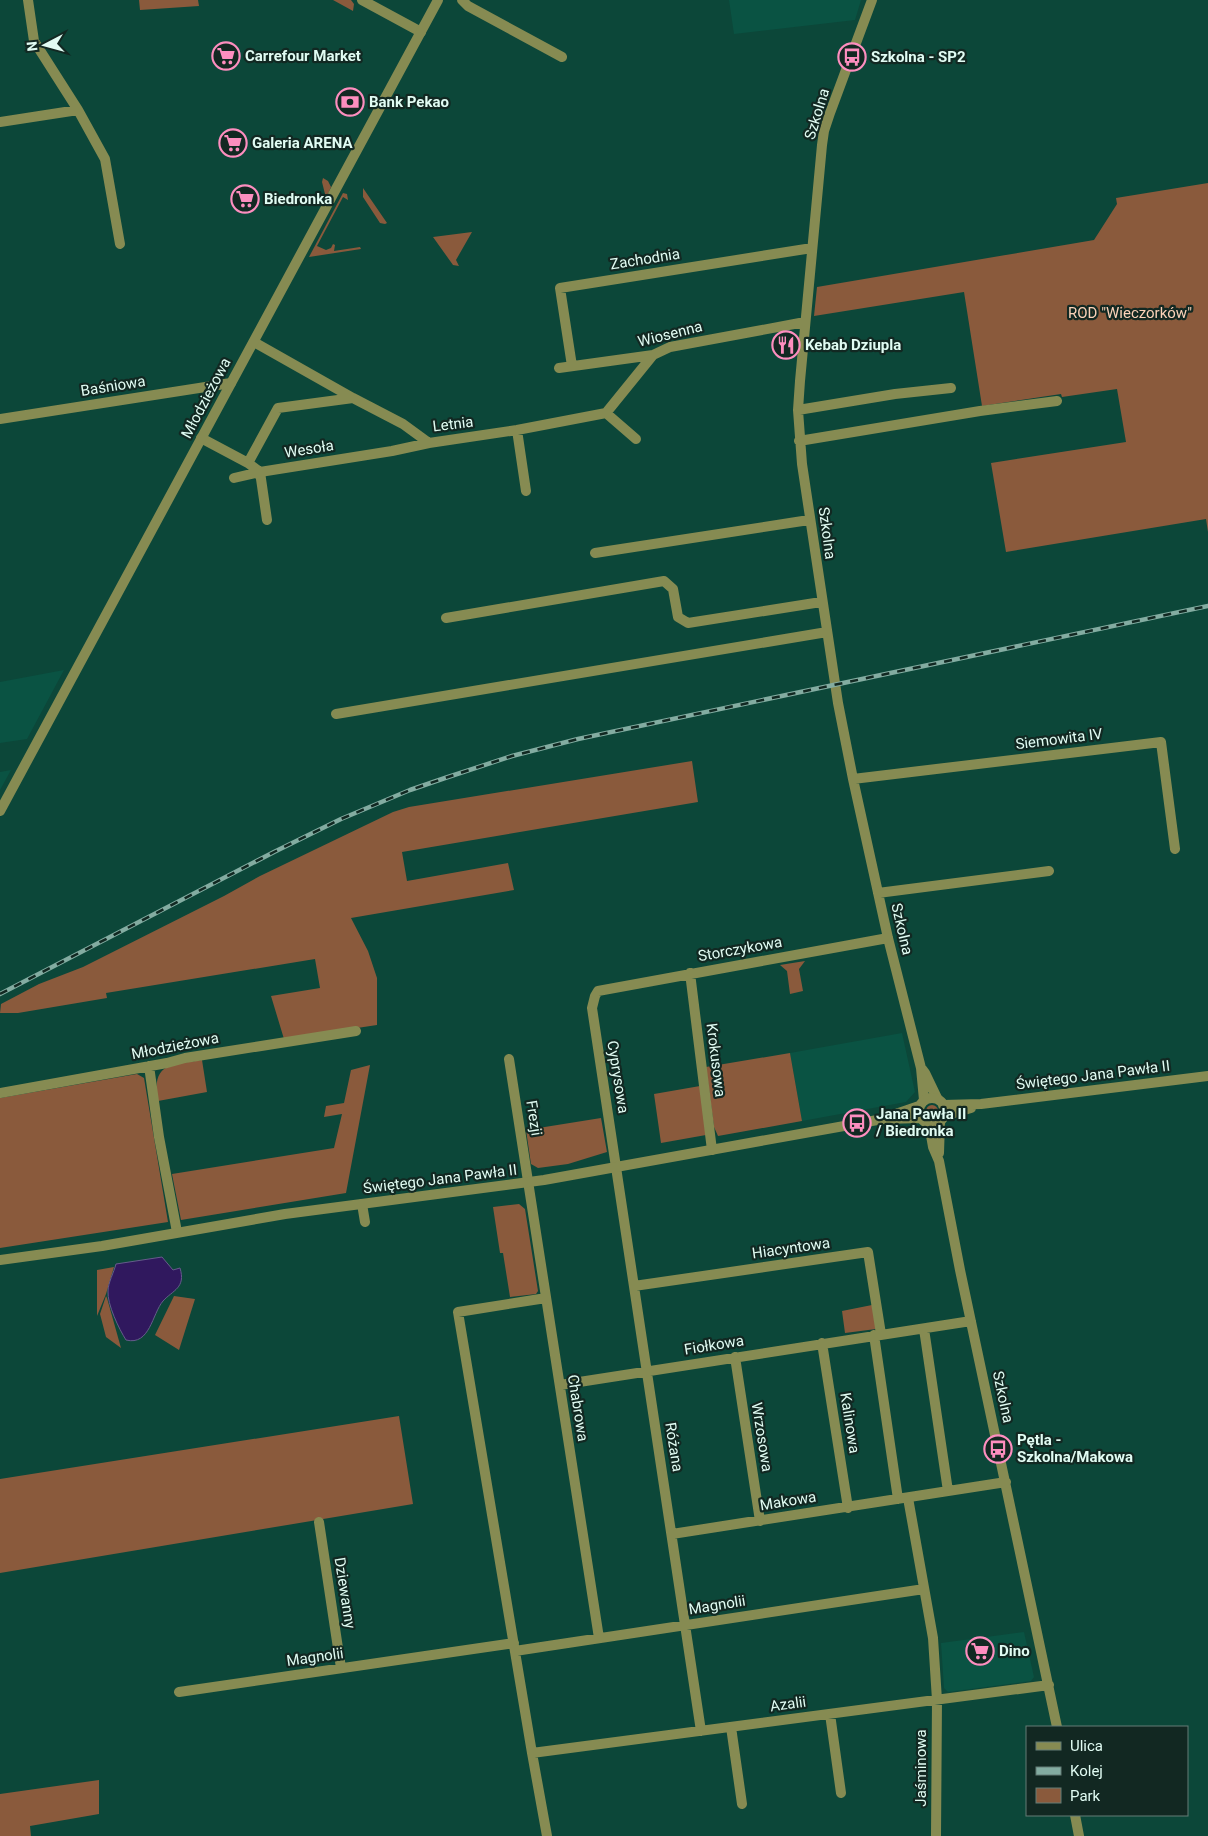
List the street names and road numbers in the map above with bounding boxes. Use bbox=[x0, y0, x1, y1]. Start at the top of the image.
street label: Szkolna bbox=[801, 86, 833, 142]
street label: Zachodnia bbox=[609, 245, 681, 273]
street label: Wiosenna bbox=[636, 317, 704, 351]
street label: Młodzieżowa bbox=[177, 355, 235, 441]
street label: Baśniowa bbox=[79, 372, 147, 400]
street label: Letnia bbox=[432, 413, 474, 435]
street label: Wesoła bbox=[283, 436, 335, 462]
street label: Szkolna bbox=[814, 506, 840, 560]
street label: Siemowita IV bbox=[1014, 725, 1104, 753]
street label: Szkolna bbox=[887, 901, 917, 957]
street label: Storczykowa bbox=[697, 933, 783, 965]
street label: Krokusowa bbox=[703, 1022, 729, 1098]
street label: Młodzieżowa bbox=[130, 1029, 220, 1063]
street label: Cyprysowa bbox=[603, 1039, 633, 1115]
street label: Świętego Jana Pawła II bbox=[1015, 1057, 1171, 1093]
street label: Frezji bbox=[522, 1099, 546, 1137]
street label: Świętego Jana Pawła II bbox=[362, 1161, 518, 1197]
street label: Hiacyntowa bbox=[751, 1234, 831, 1262]
street label: Fiołkowa bbox=[683, 1331, 745, 1359]
street label: Szkolna bbox=[989, 1369, 1017, 1425]
street label: Chabrowa bbox=[564, 1373, 592, 1443]
street label: Kalinowa bbox=[836, 1391, 864, 1455]
street label: Wrzosowa bbox=[748, 1401, 776, 1473]
street label: Różana bbox=[661, 1421, 687, 1473]
street label: Makowa bbox=[759, 1488, 817, 1514]
street label: Dziewanny bbox=[330, 1556, 360, 1630]
street label: Magnolii bbox=[687, 1592, 747, 1618]
street label: Magnolii bbox=[285, 1644, 345, 1670]
street label: Azalii bbox=[769, 1693, 807, 1715]
street label: Jaśminowa bbox=[912, 1729, 930, 1807]

